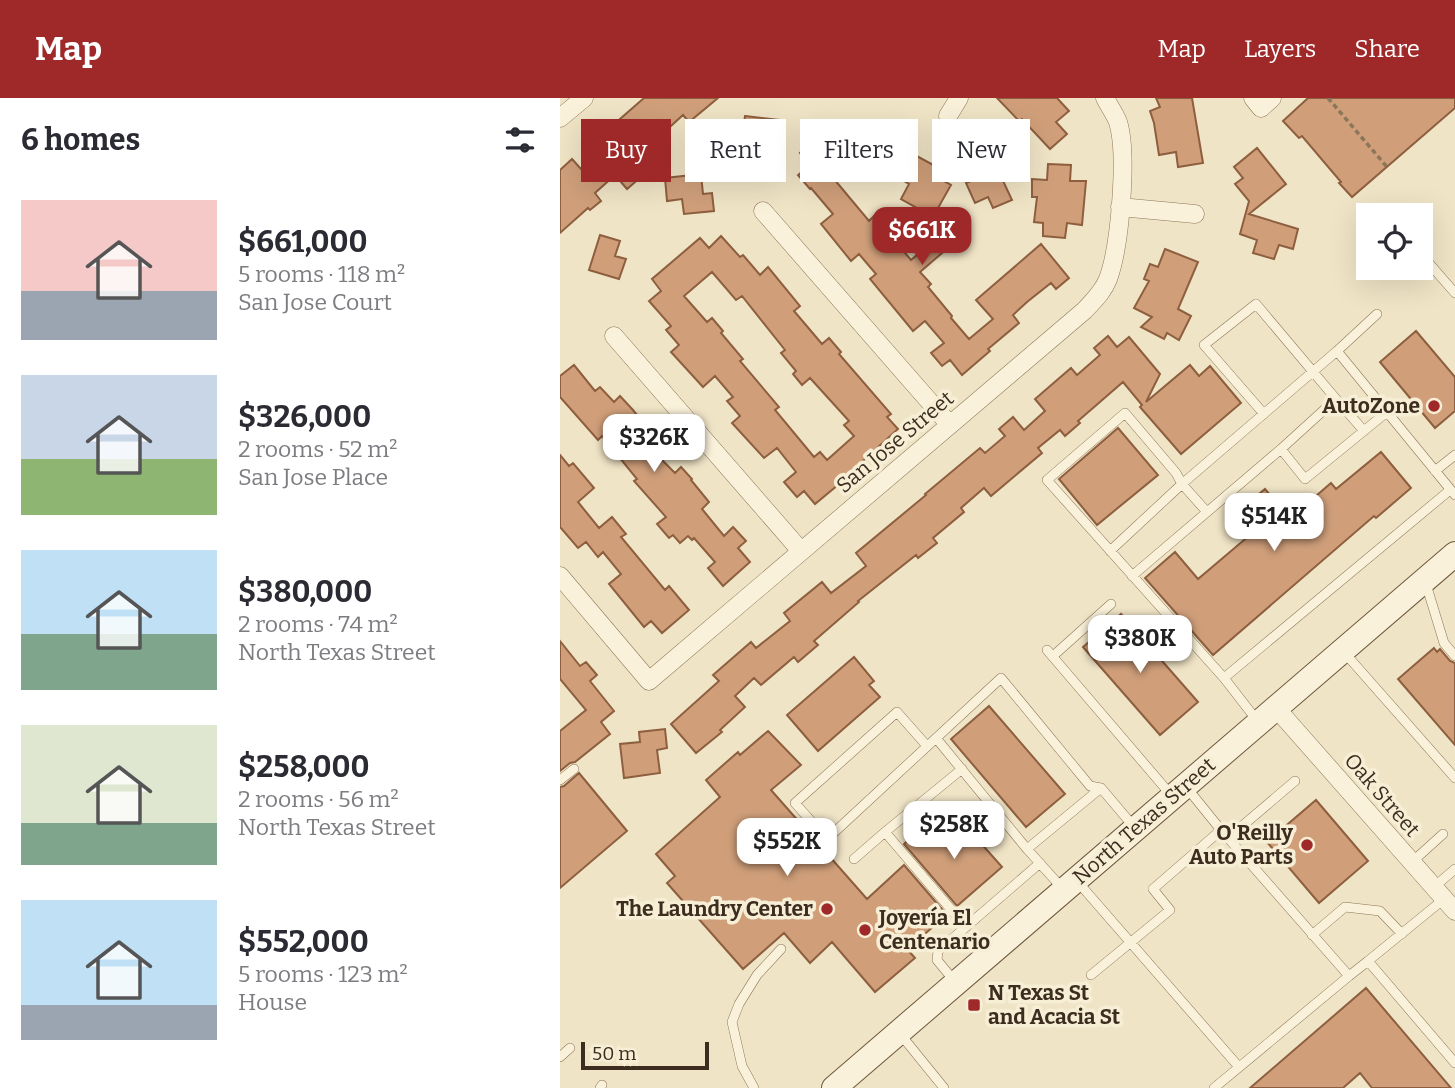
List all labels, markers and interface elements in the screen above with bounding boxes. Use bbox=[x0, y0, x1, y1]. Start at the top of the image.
text: Map bbox=[35, 29, 102, 69]
text: Map bbox=[1158, 35, 1206, 63]
text: Layers bbox=[1244, 35, 1316, 63]
text: Share bbox=[1354, 35, 1420, 63]
chip: Buy bbox=[581, 119, 671, 182]
chip: Rent bbox=[685, 119, 786, 182]
chip: Filters bbox=[800, 119, 918, 182]
chip: New bbox=[932, 119, 1030, 182]
icon: filters bbox=[501, 121, 539, 159]
text: 6 homes bbox=[21, 122, 140, 158]
map controls bbox=[1356, 203, 1433, 280]
button: locate bbox=[1356, 203, 1433, 280]
pin: $661K bbox=[873, 208, 971, 267]
text: $661K bbox=[888, 216, 956, 244]
text: $661,000 bbox=[238, 224, 368, 260]
icon: home bbox=[77, 228, 161, 312]
text: 5 rooms · 118 m² bbox=[238, 260, 405, 288]
text: San Jose Court bbox=[238, 288, 392, 316]
street label: San Jose Street bbox=[831, 385, 959, 499]
place label: AutoZone bbox=[1322, 393, 1420, 419]
marker: AutoZone bbox=[1426, 398, 1442, 414]
text: $326,000 bbox=[238, 399, 371, 435]
icon: home bbox=[77, 403, 161, 487]
pin: $326K bbox=[605, 414, 703, 474]
text: $326K bbox=[619, 423, 689, 451]
text: 2 rooms · 52 m² bbox=[238, 435, 397, 463]
text: San Jose Place bbox=[238, 463, 388, 491]
pin: $514K bbox=[1225, 494, 1323, 553]
text: $514K bbox=[1241, 502, 1307, 530]
text: $380,000 bbox=[238, 574, 372, 610]
icon: home bbox=[77, 578, 161, 662]
text: 2 rooms · 74 m² bbox=[238, 610, 398, 638]
pin: $380K bbox=[1091, 616, 1189, 675]
text: $380K bbox=[1104, 624, 1176, 652]
text: North Texas Street bbox=[238, 638, 436, 666]
street label: Oak Street bbox=[1339, 748, 1426, 842]
text: $258,000 bbox=[238, 749, 370, 785]
street label: North Texas Street bbox=[1067, 752, 1221, 890]
icon: home bbox=[77, 753, 161, 837]
text: 2 rooms · 56 m² bbox=[238, 785, 399, 813]
pin: $258K bbox=[905, 802, 1003, 861]
text: $258K bbox=[919, 810, 989, 838]
text: North Texas Street bbox=[238, 813, 436, 841]
pin: $552K bbox=[738, 818, 836, 878]
place label: O'Reilly Auto Parts bbox=[1189, 820, 1293, 870]
text: $552K bbox=[753, 827, 821, 855]
marker: O'Reilly Auto Parts bbox=[1299, 837, 1315, 853]
place label: The Laundry Center bbox=[616, 896, 813, 922]
marker: The Laundry Center bbox=[819, 901, 835, 917]
place label: Joyería El Centenario bbox=[878, 905, 990, 955]
marker: Joyería El Centenario bbox=[857, 922, 873, 938]
text: $552,000 bbox=[238, 924, 369, 960]
icon: home bbox=[77, 928, 161, 1012]
text: 5 rooms · 123 m² bbox=[238, 960, 408, 988]
place label: N Texas St and Acacia St bbox=[988, 980, 1121, 1030]
text: House bbox=[238, 988, 307, 1016]
marker: N Texas St and Acacia St bbox=[966, 997, 982, 1013]
scale bar bbox=[581, 1039, 709, 1071]
text: 50 m bbox=[592, 1042, 636, 1065]

